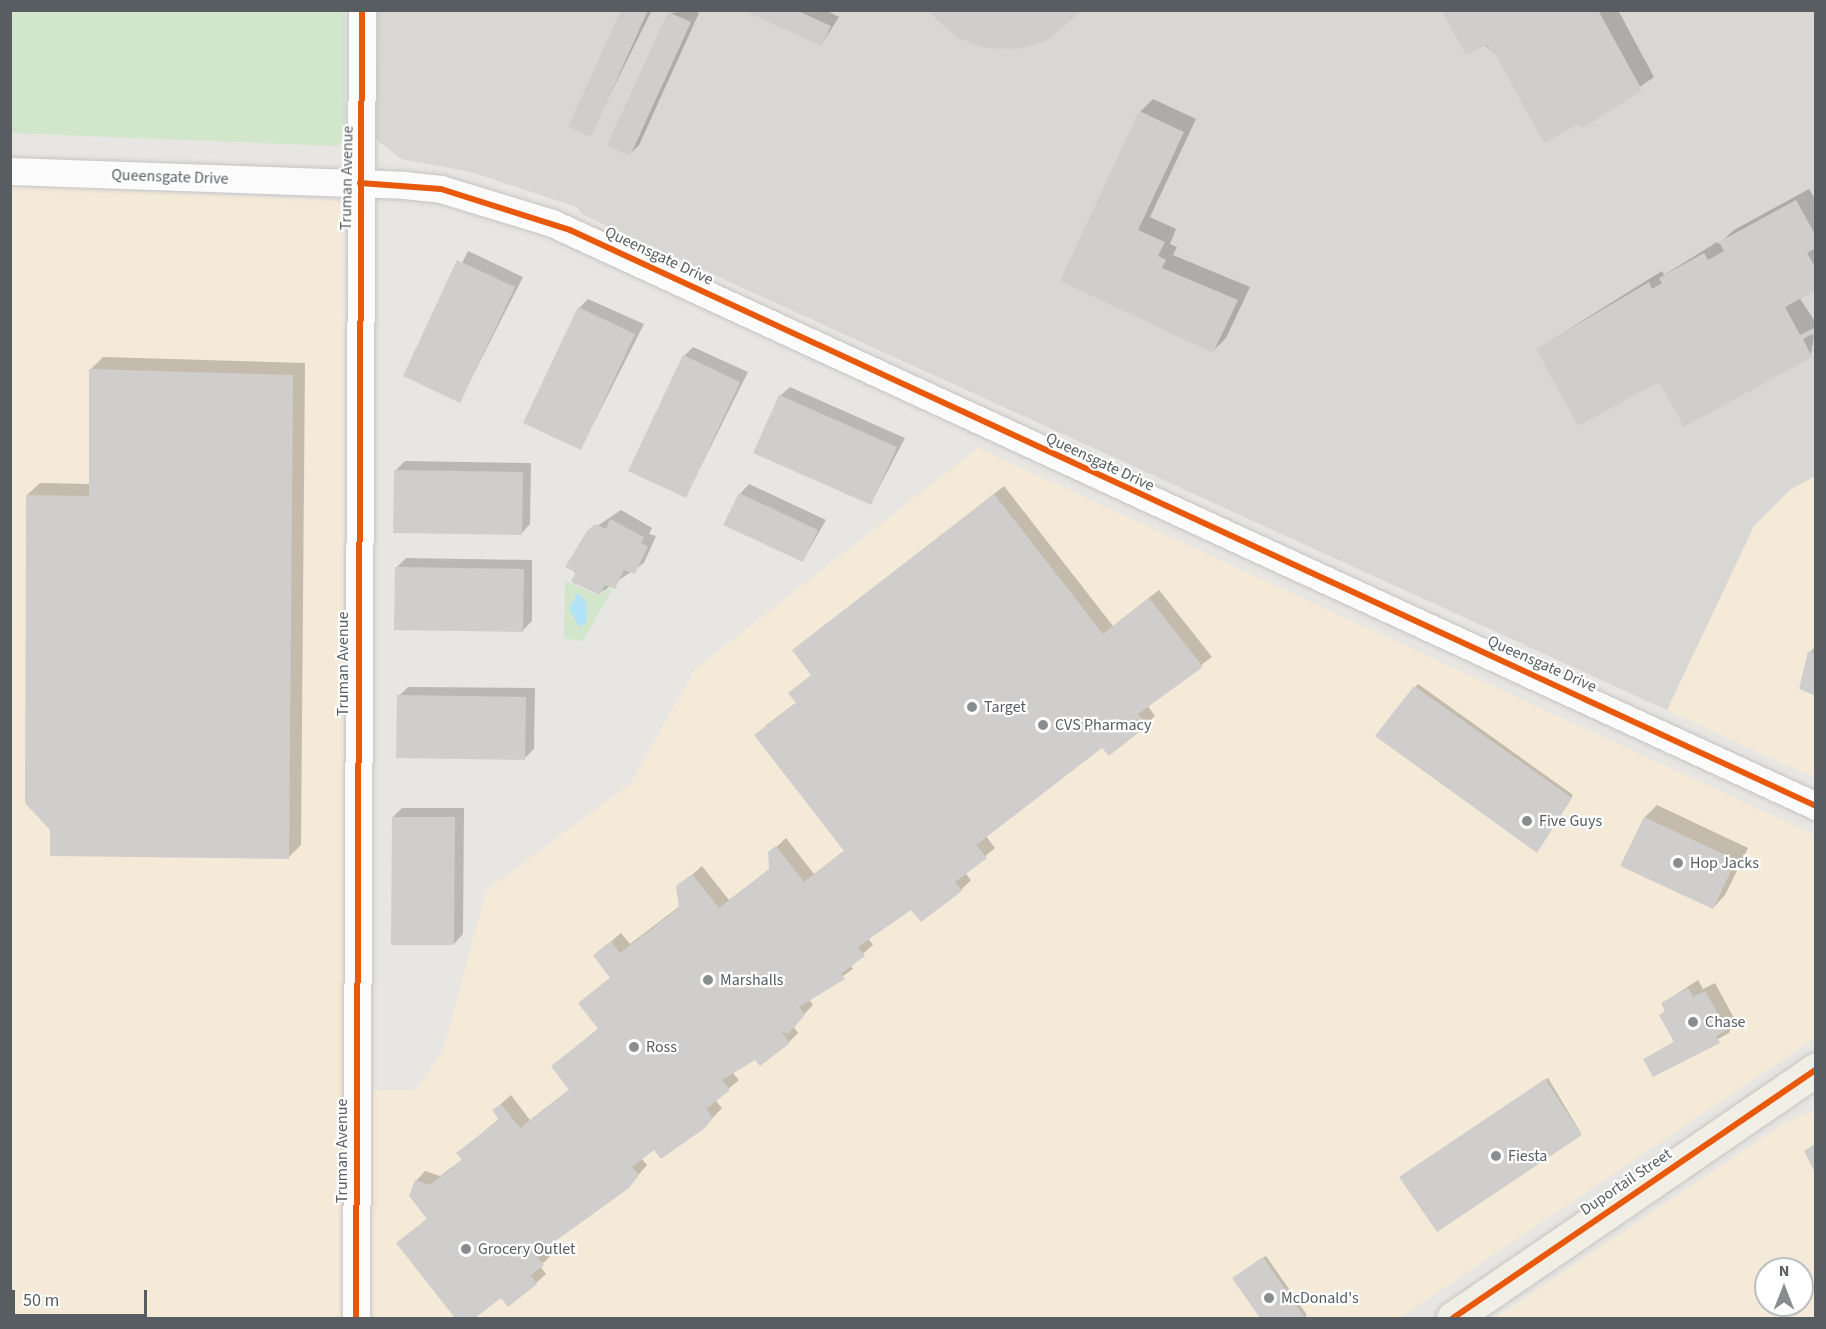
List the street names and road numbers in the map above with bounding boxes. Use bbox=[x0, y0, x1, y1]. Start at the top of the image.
street label: Truman Avenue bbox=[336, 125, 358, 231]
street label: Queensgate Drive bbox=[111, 165, 229, 189]
street label: Queensgate Drive bbox=[602, 223, 716, 289]
street label: Queensgate Drive bbox=[1043, 429, 1157, 495]
street label: Truman Avenue bbox=[333, 612, 353, 716]
street label: Queensgate Drive bbox=[1485, 631, 1599, 697]
street label: Truman Avenue bbox=[332, 1099, 352, 1203]
street label: Duportail Street bbox=[1577, 1144, 1675, 1220]

